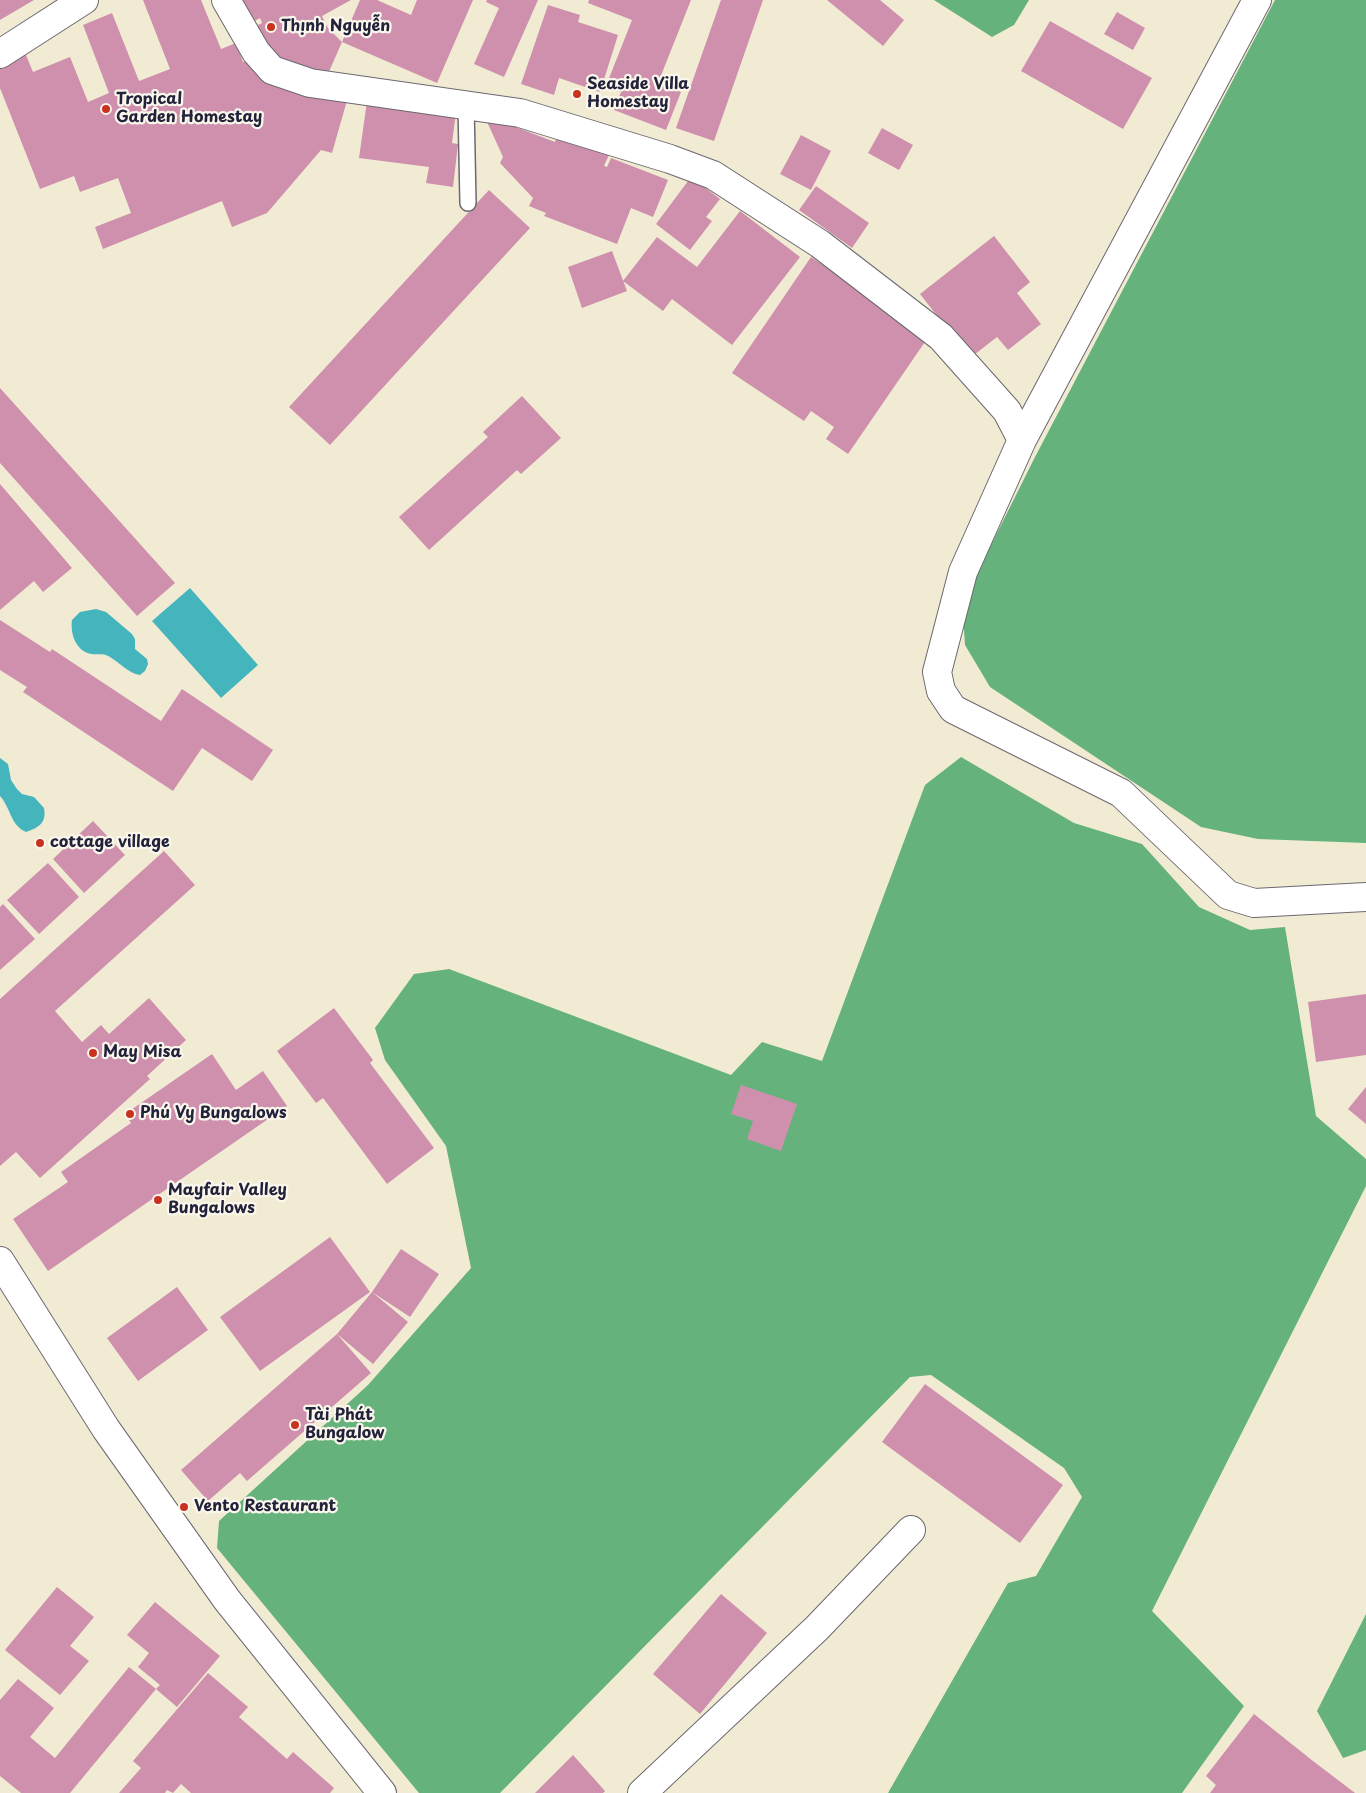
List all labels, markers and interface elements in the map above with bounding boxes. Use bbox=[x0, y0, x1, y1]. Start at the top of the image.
place label: Thịnh Nguyễn bbox=[281, 17, 390, 37]
marker: Thịnh Nguyễn bbox=[265, 21, 277, 33]
place label: Seaside Villa Homestay bbox=[587, 75, 689, 113]
marker: Seaside Villa Homestay bbox=[571, 88, 583, 100]
place label: Tropical Garden Homestay bbox=[116, 90, 262, 128]
marker: Tropical Garden Homestay bbox=[100, 103, 112, 115]
place label: cottage village bbox=[50, 833, 170, 853]
marker: cottage village bbox=[34, 837, 46, 849]
place label: May Misa bbox=[103, 1043, 182, 1063]
marker: May Misa bbox=[87, 1047, 99, 1059]
place label: Phú Vy Bungalows bbox=[140, 1104, 287, 1124]
marker: Phú Vy Bungalows bbox=[124, 1108, 136, 1120]
place label: Mayfair Valley Bungalows bbox=[168, 1181, 287, 1219]
marker: Mayfair Valley Bungalows bbox=[152, 1194, 164, 1206]
place label: Tài Phát Bungalow bbox=[305, 1406, 385, 1444]
marker: Tài Phát Bungalow bbox=[289, 1419, 301, 1431]
place label: Vento Restaurant bbox=[194, 1497, 336, 1517]
marker: Vento Restaurant bbox=[178, 1501, 190, 1513]

